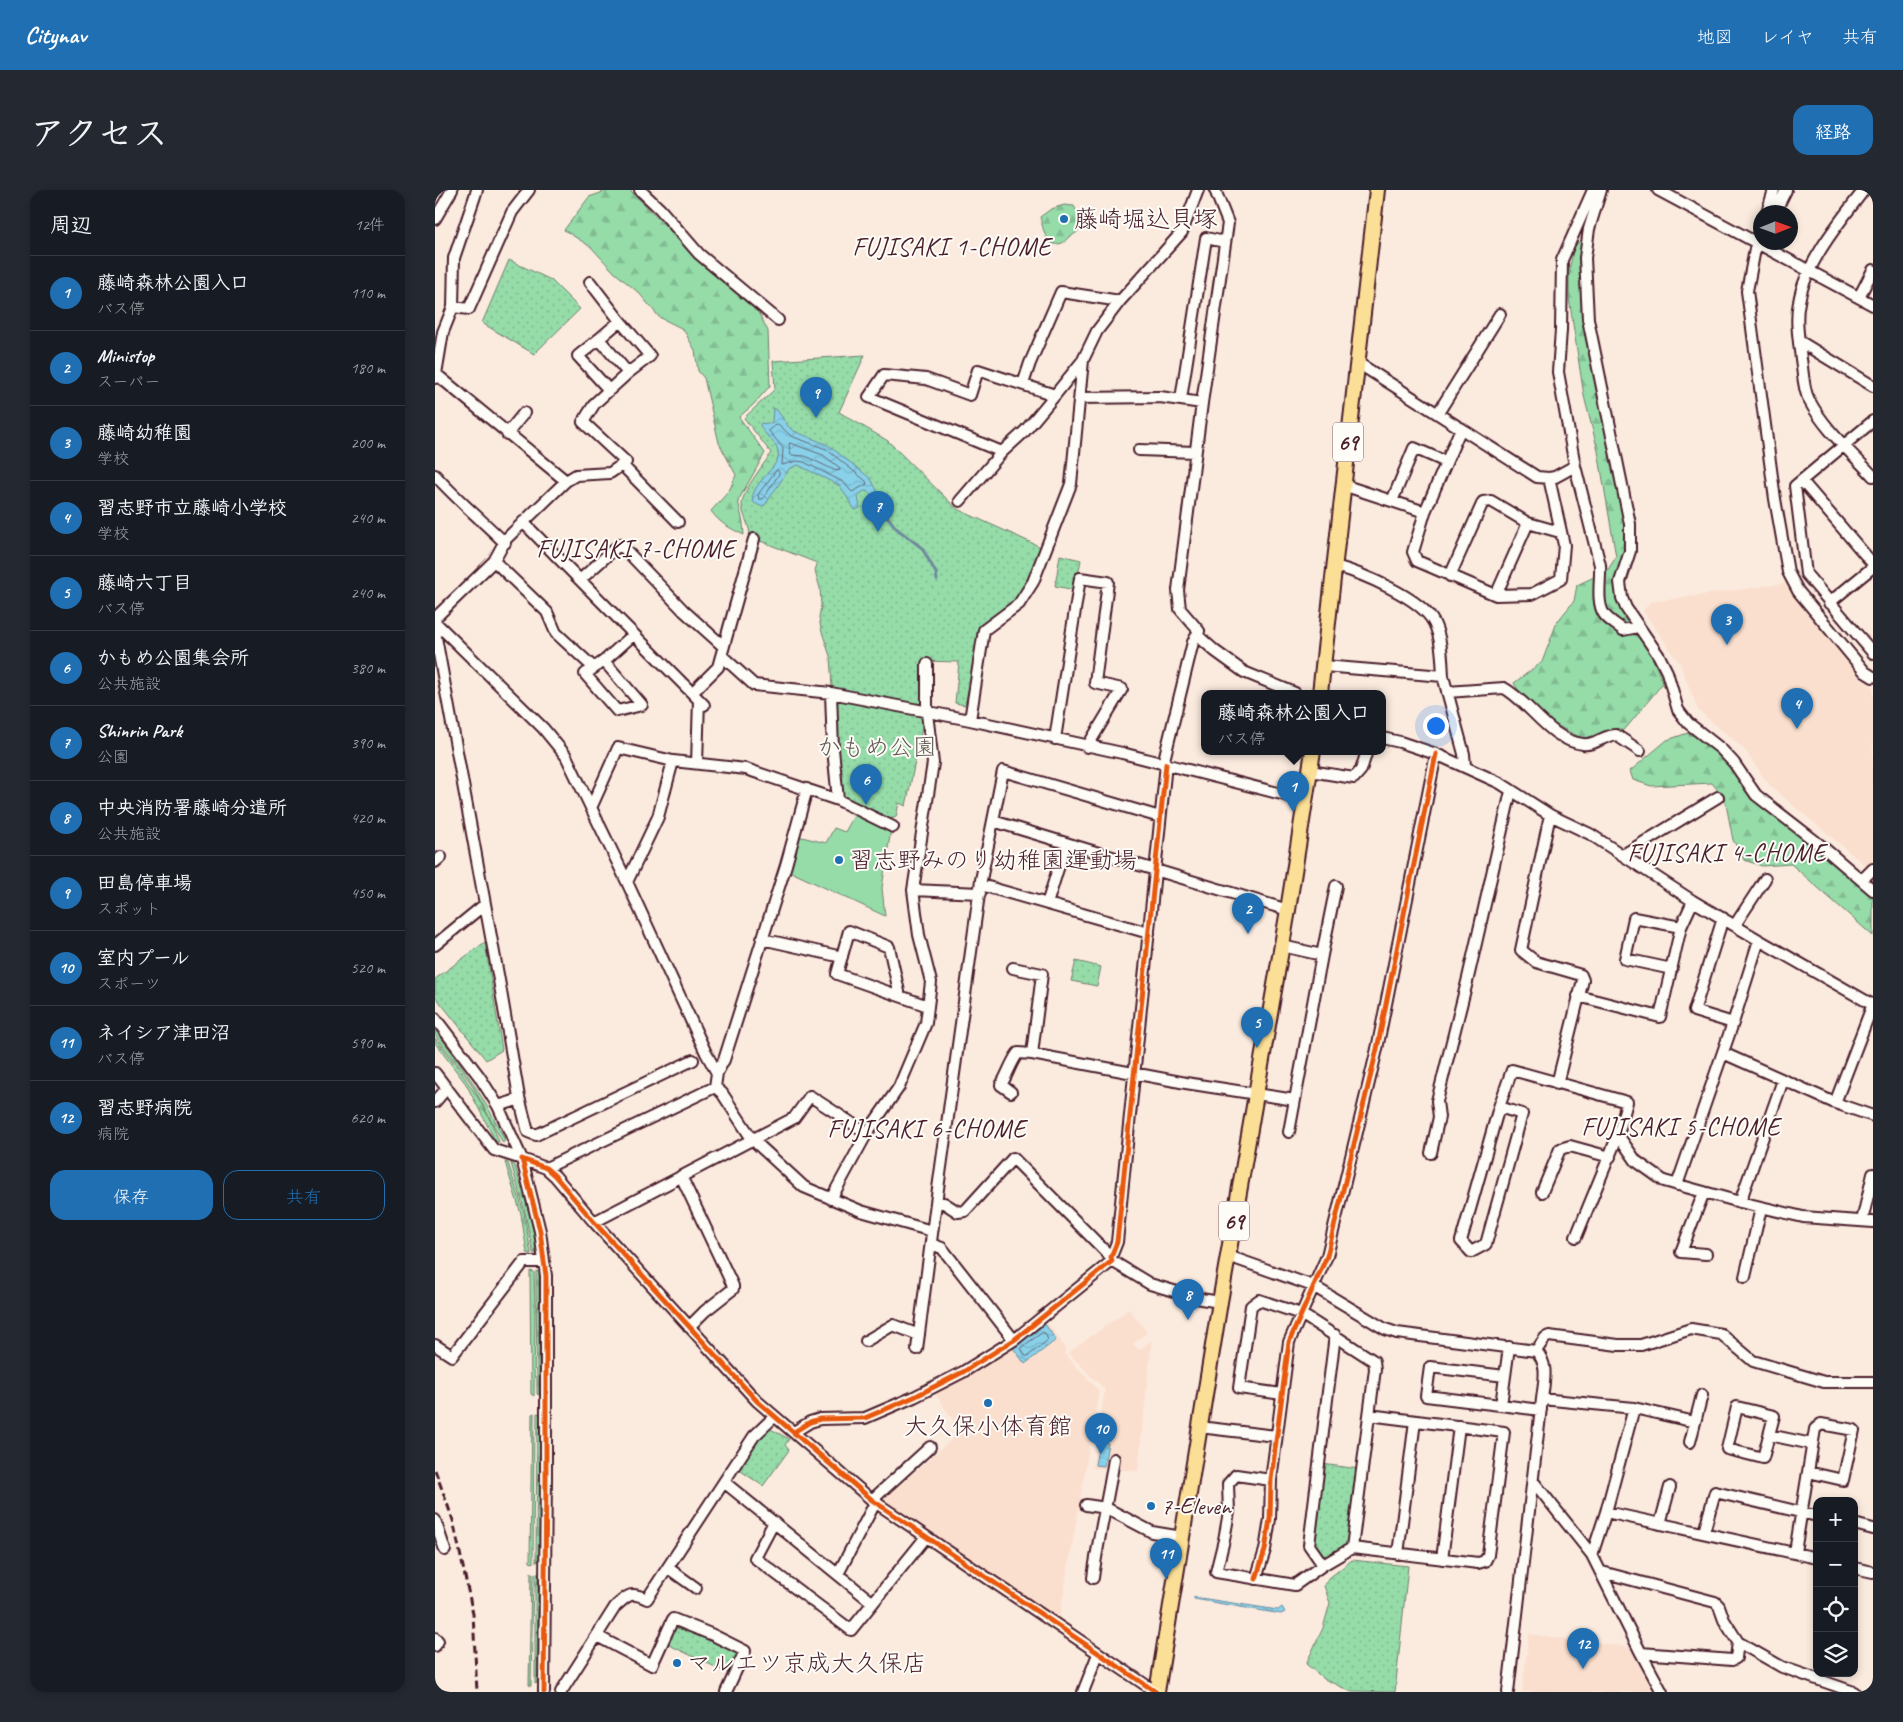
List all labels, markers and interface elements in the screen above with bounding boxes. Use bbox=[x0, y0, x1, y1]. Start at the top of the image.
text: Citynav bbox=[25, 20, 86, 50]
text: 地図 bbox=[1697, 26, 1733, 48]
text: レイヤ bbox=[1761, 26, 1814, 48]
text: 共有 bbox=[1842, 26, 1878, 48]
button: 経路 bbox=[1793, 105, 1873, 155]
text: アクセス bbox=[30, 111, 168, 156]
place label: 藤崎堀込貝塚 bbox=[1074, 204, 1218, 234]
north arrow bbox=[1753, 205, 1798, 250]
text: 周辺 bbox=[50, 212, 92, 238]
marker: 藤崎堀込貝塚 bbox=[1058, 213, 1070, 225]
text: 12件 bbox=[355, 215, 385, 235]
district label: FUJISAKI 1-CHOME bbox=[853, 231, 1053, 263]
text: 藤崎森林公園入口 bbox=[97, 271, 249, 295]
text: 1 bbox=[62, 283, 70, 303]
text: 110 m bbox=[351, 283, 385, 303]
text: バス停 bbox=[97, 299, 145, 319]
text: Ministop bbox=[97, 344, 154, 368]
text: 2 bbox=[62, 358, 70, 378]
text: 180 m bbox=[351, 358, 385, 378]
text: スーパー bbox=[97, 372, 160, 392]
pin: 9 bbox=[800, 377, 832, 418]
text: 藤崎幼稚園 bbox=[97, 421, 192, 445]
road number: 69 bbox=[1333, 422, 1363, 462]
text: 3 bbox=[62, 433, 70, 453]
text: 200 m bbox=[351, 433, 385, 453]
text: 学校 bbox=[97, 449, 129, 469]
pin: 7 bbox=[862, 491, 894, 532]
text: 習志野市立藤崎小学校 bbox=[97, 496, 287, 520]
text: 4 bbox=[62, 508, 70, 528]
text: 240 m bbox=[351, 508, 385, 528]
text: 学校 bbox=[97, 524, 129, 544]
district label: FUJISAKI 7-CHOME bbox=[537, 533, 737, 565]
text: 藤崎六丁目 bbox=[97, 571, 192, 595]
text: 5 bbox=[63, 583, 69, 603]
text: 240 m bbox=[351, 583, 385, 603]
text: バス停 bbox=[97, 599, 145, 619]
pin: 3 bbox=[1711, 604, 1743, 645]
text: かもめ公園集会所 bbox=[97, 646, 249, 670]
text: 6 bbox=[62, 658, 70, 678]
text: 380 m bbox=[351, 658, 385, 678]
text: 公共施設 bbox=[97, 674, 161, 694]
pin: 4 bbox=[1781, 688, 1813, 729]
popup bbox=[1201, 690, 1386, 755]
text: 藤崎森林公園入口 bbox=[1217, 701, 1370, 725]
your location bbox=[1423, 713, 1449, 739]
text: Shinrin Park bbox=[97, 719, 182, 743]
text: バス停 bbox=[1217, 729, 1266, 749]
park label: かもめ公園 bbox=[817, 732, 937, 762]
text: 7 bbox=[62, 733, 70, 753]
text: 390 m bbox=[351, 733, 385, 753]
text: 公園 bbox=[97, 747, 129, 767]
pin: 6 bbox=[850, 764, 882, 805]
pin: 1 bbox=[1277, 771, 1309, 812]
text: 中央消防署藤崎分遣所 bbox=[97, 796, 287, 820]
text: 8 bbox=[62, 808, 70, 828]
text: 420 m bbox=[351, 808, 385, 828]
text: 公共施設 bbox=[97, 824, 161, 844]
district label: FUJISAKI 4-CHOME bbox=[1628, 837, 1828, 869]
place label: 習志野みのり幼稚園運動場 bbox=[849, 845, 1137, 875]
marker: 習志野みのり幼稚園運動場 bbox=[833, 854, 845, 866]
text: 田島停車場 bbox=[97, 871, 192, 895]
text: 9 bbox=[62, 883, 70, 903]
text: 450 m bbox=[351, 883, 385, 903]
pin: 2 bbox=[1232, 893, 1264, 934]
text: スポット bbox=[97, 899, 161, 919]
text: 室内プール bbox=[97, 946, 190, 970]
text: 10 bbox=[59, 958, 73, 978]
text: 520 m bbox=[351, 958, 385, 978]
text: スポーツ bbox=[97, 974, 161, 994]
pin: 5 bbox=[1241, 1007, 1273, 1048]
text: ネイシア津田沼 bbox=[97, 1021, 230, 1045]
text: 11 bbox=[59, 1033, 73, 1053]
text: 590 m bbox=[351, 1033, 385, 1053]
text: バス停 bbox=[97, 1049, 145, 1069]
text: 習志野病院 bbox=[97, 1096, 192, 1120]
text: 12 bbox=[59, 1108, 73, 1128]
text: 620 m bbox=[351, 1108, 385, 1128]
district label: FUJISAKI 5-CHOME bbox=[1582, 1111, 1782, 1143]
district label: FUJISAKI 6-CHOME bbox=[828, 1113, 1028, 1145]
text: 病院 bbox=[97, 1124, 129, 1144]
button: 保存 bbox=[50, 1170, 213, 1220]
button: 共有 bbox=[223, 1170, 385, 1220]
road number: 69 bbox=[1219, 1201, 1249, 1240]
pin: 8 bbox=[1172, 1279, 1204, 1320]
marker: 大久保小体育館 bbox=[982, 1397, 994, 1409]
place label: 大久保小体育館 bbox=[904, 1411, 1072, 1441]
pin: 10 bbox=[1085, 1413, 1117, 1454]
place label: 7-Eleven bbox=[1161, 1491, 1232, 1521]
map controls bbox=[1813, 1497, 1858, 1677]
button: + bbox=[1813, 1497, 1858, 1542]
marker: 7-Eleven bbox=[1145, 1500, 1157, 1512]
pin: 11 bbox=[1150, 1538, 1182, 1579]
button: − bbox=[1813, 1542, 1858, 1587]
button: locate bbox=[1813, 1587, 1858, 1632]
pin: 12 bbox=[1567, 1628, 1599, 1669]
button: layers bbox=[1813, 1632, 1858, 1677]
place label: マルエツ京成大久保店 bbox=[687, 1648, 927, 1678]
marker: マルエツ京成大久保店 bbox=[671, 1657, 683, 1669]

